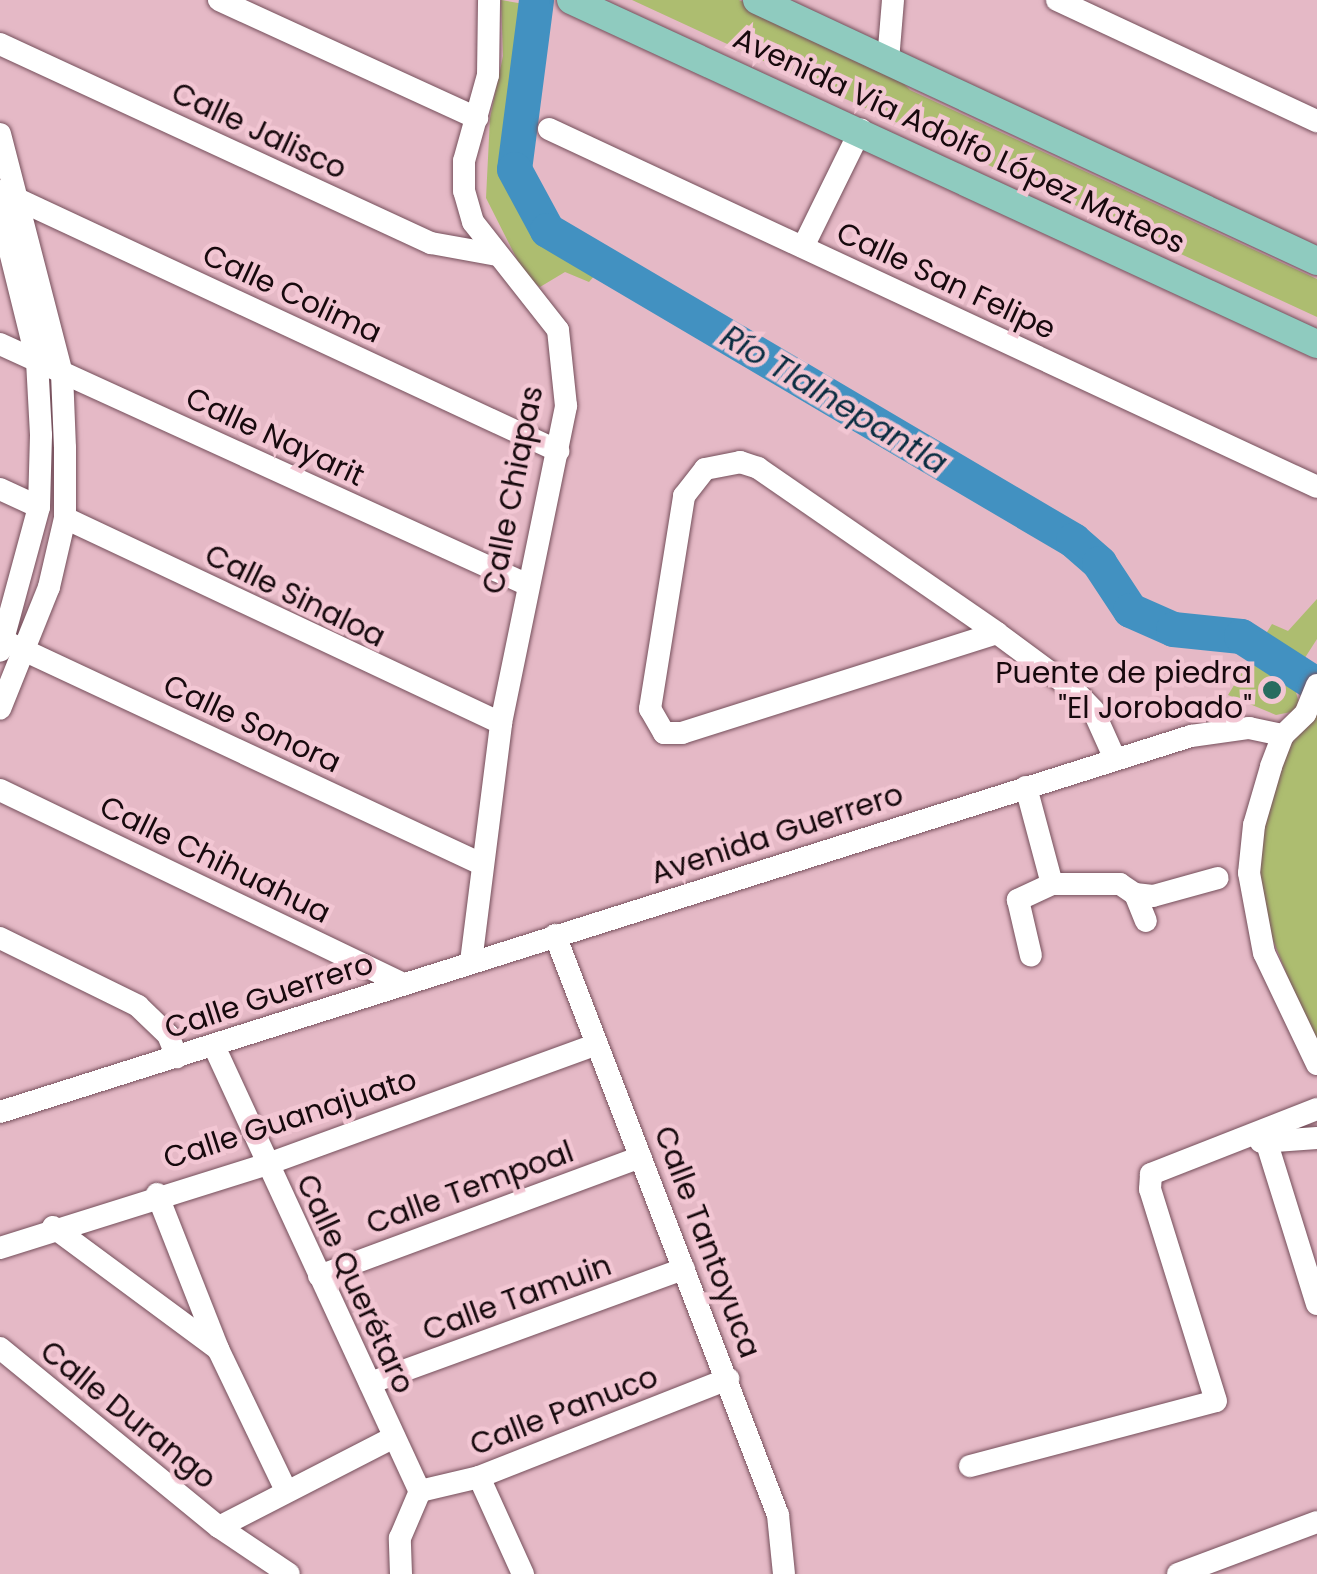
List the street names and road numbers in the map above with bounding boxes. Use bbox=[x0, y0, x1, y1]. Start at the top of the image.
street label: Avenida Via Adolfo López Mateos bbox=[727, 20, 1191, 262]
street label: Calle Jalisco bbox=[166, 75, 352, 187]
street label: Calle San Felipe bbox=[831, 215, 1061, 347]
street label: Calle Colima bbox=[197, 237, 387, 351]
street label: Calle Nayarit bbox=[180, 380, 370, 494]
street label: Calle Chiapas bbox=[475, 383, 551, 597]
street label: Calle Sinaloa bbox=[199, 537, 391, 655]
street label: Calle Sonora bbox=[158, 667, 346, 781]
street label: Avenida Guerrero bbox=[646, 776, 908, 892]
street label: Calle Chihuahua bbox=[94, 789, 336, 931]
street label: Calle Guerrero bbox=[160, 945, 378, 1047]
street label: Calle Guanajuato bbox=[159, 1061, 421, 1177]
street label: Calle Tantoyuca bbox=[646, 1121, 768, 1363]
street label: Calle Tempoal bbox=[362, 1134, 578, 1242]
street label: Calle Querétaro bbox=[288, 1169, 422, 1399]
street label: Calle Tamuin bbox=[418, 1247, 616, 1349]
street label: Calle Durango bbox=[33, 1333, 223, 1497]
street label: Calle Panuco bbox=[465, 1359, 663, 1463]

